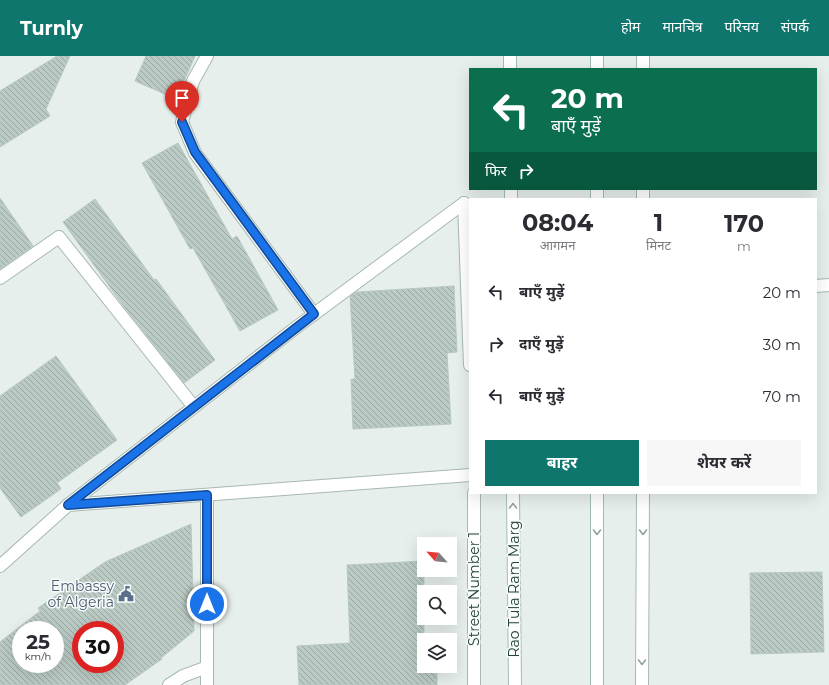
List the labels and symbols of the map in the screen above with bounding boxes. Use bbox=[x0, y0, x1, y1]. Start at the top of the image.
pin bbox=[165, 81, 199, 122]
one-way arrow bbox=[509, 503, 517, 509]
street label: Rao Tula Ram Marg bbox=[505, 520, 523, 658]
one-way arrow bbox=[593, 529, 601, 535]
one-way arrow bbox=[639, 529, 647, 535]
street label: Street Number 1 bbox=[465, 532, 483, 646]
north arrow bbox=[417, 537, 457, 577]
place label: Embassy of Algeria bbox=[47, 577, 114, 611]
position arrow bbox=[186, 583, 228, 625]
public building icon: Embassy of Algeria bbox=[117, 585, 135, 603]
speed limit sign: 30 bbox=[72, 621, 124, 673]
one-way arrow bbox=[638, 659, 646, 665]

